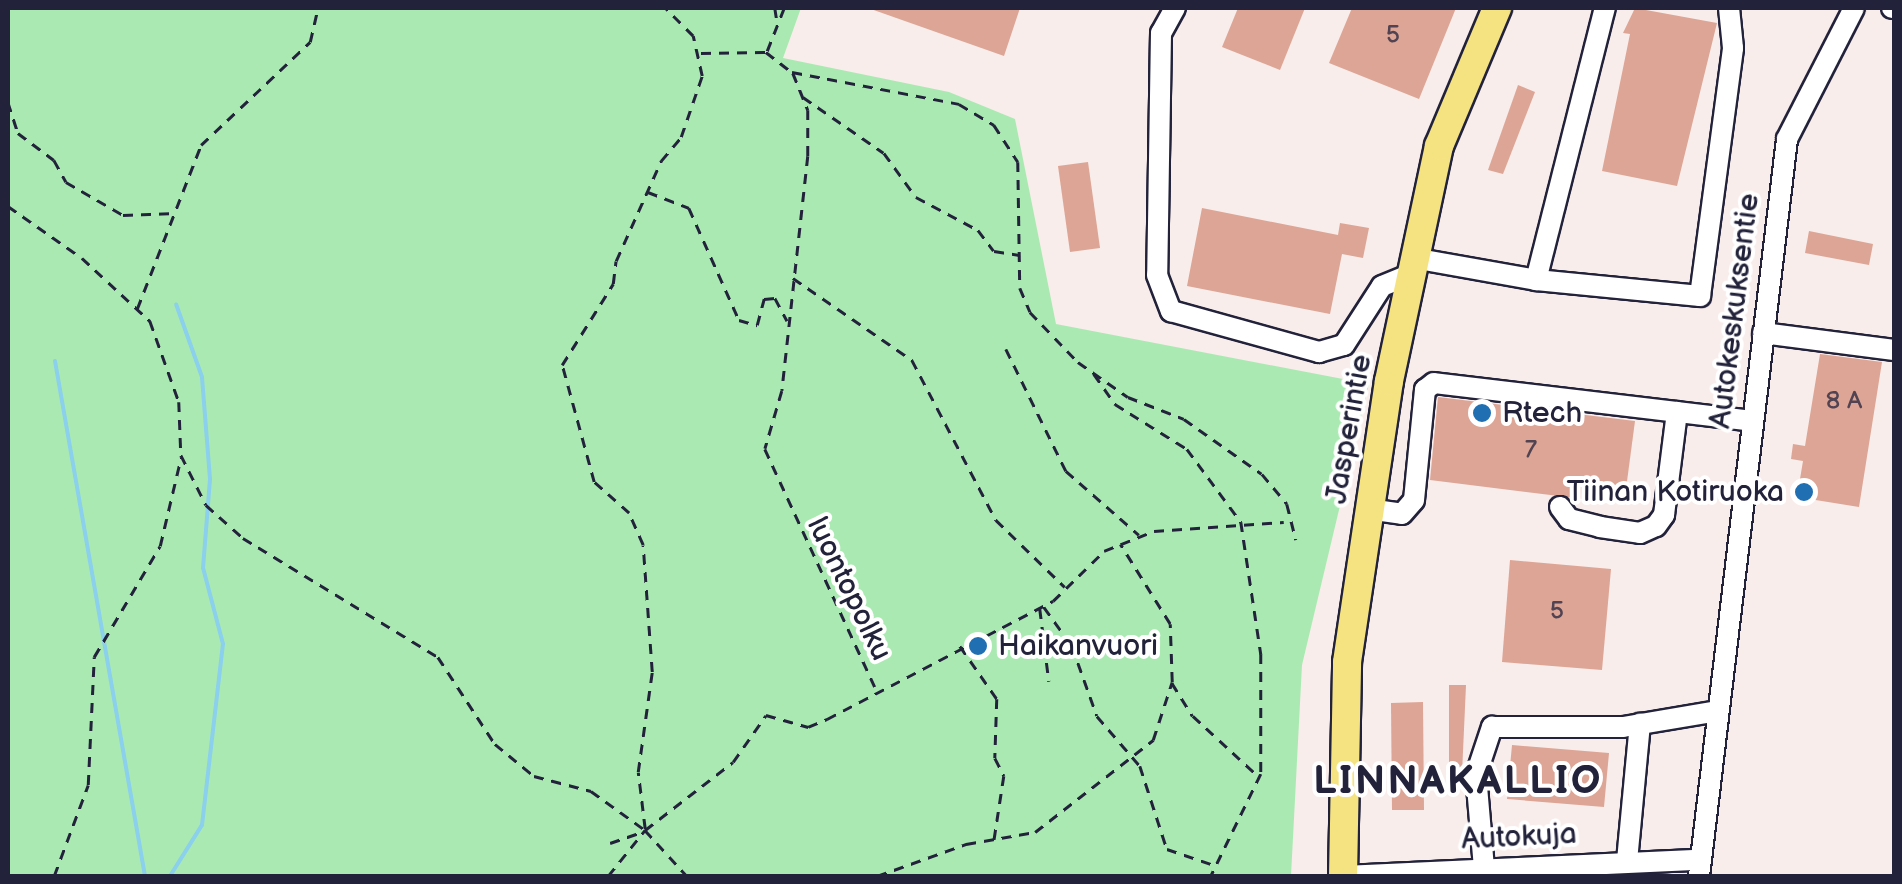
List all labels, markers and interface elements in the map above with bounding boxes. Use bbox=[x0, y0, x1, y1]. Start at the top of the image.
house number: 5 bbox=[1386, 20, 1400, 50]
street label: Autokeskuksentie bbox=[1703, 191, 1767, 431]
street label: Jasperintie bbox=[1318, 352, 1380, 506]
house number: 8 A bbox=[1826, 386, 1862, 416]
place label: Rtech bbox=[1502, 395, 1582, 431]
marker: Rtech bbox=[1471, 402, 1493, 424]
house number: 7 bbox=[1525, 435, 1537, 465]
place label: Tiinan Kotiruoka bbox=[1567, 474, 1784, 510]
marker: Tiinan Kotiruoka bbox=[1793, 481, 1815, 503]
street label: luontopolku bbox=[799, 511, 899, 667]
house number: 5 bbox=[1550, 596, 1564, 626]
place label: Haikanvuori bbox=[998, 628, 1158, 664]
marker: Haikanvuori bbox=[967, 635, 989, 657]
district label: LINNAKALLIO bbox=[1313, 757, 1603, 805]
street label: Autokuja bbox=[1460, 816, 1578, 858]

